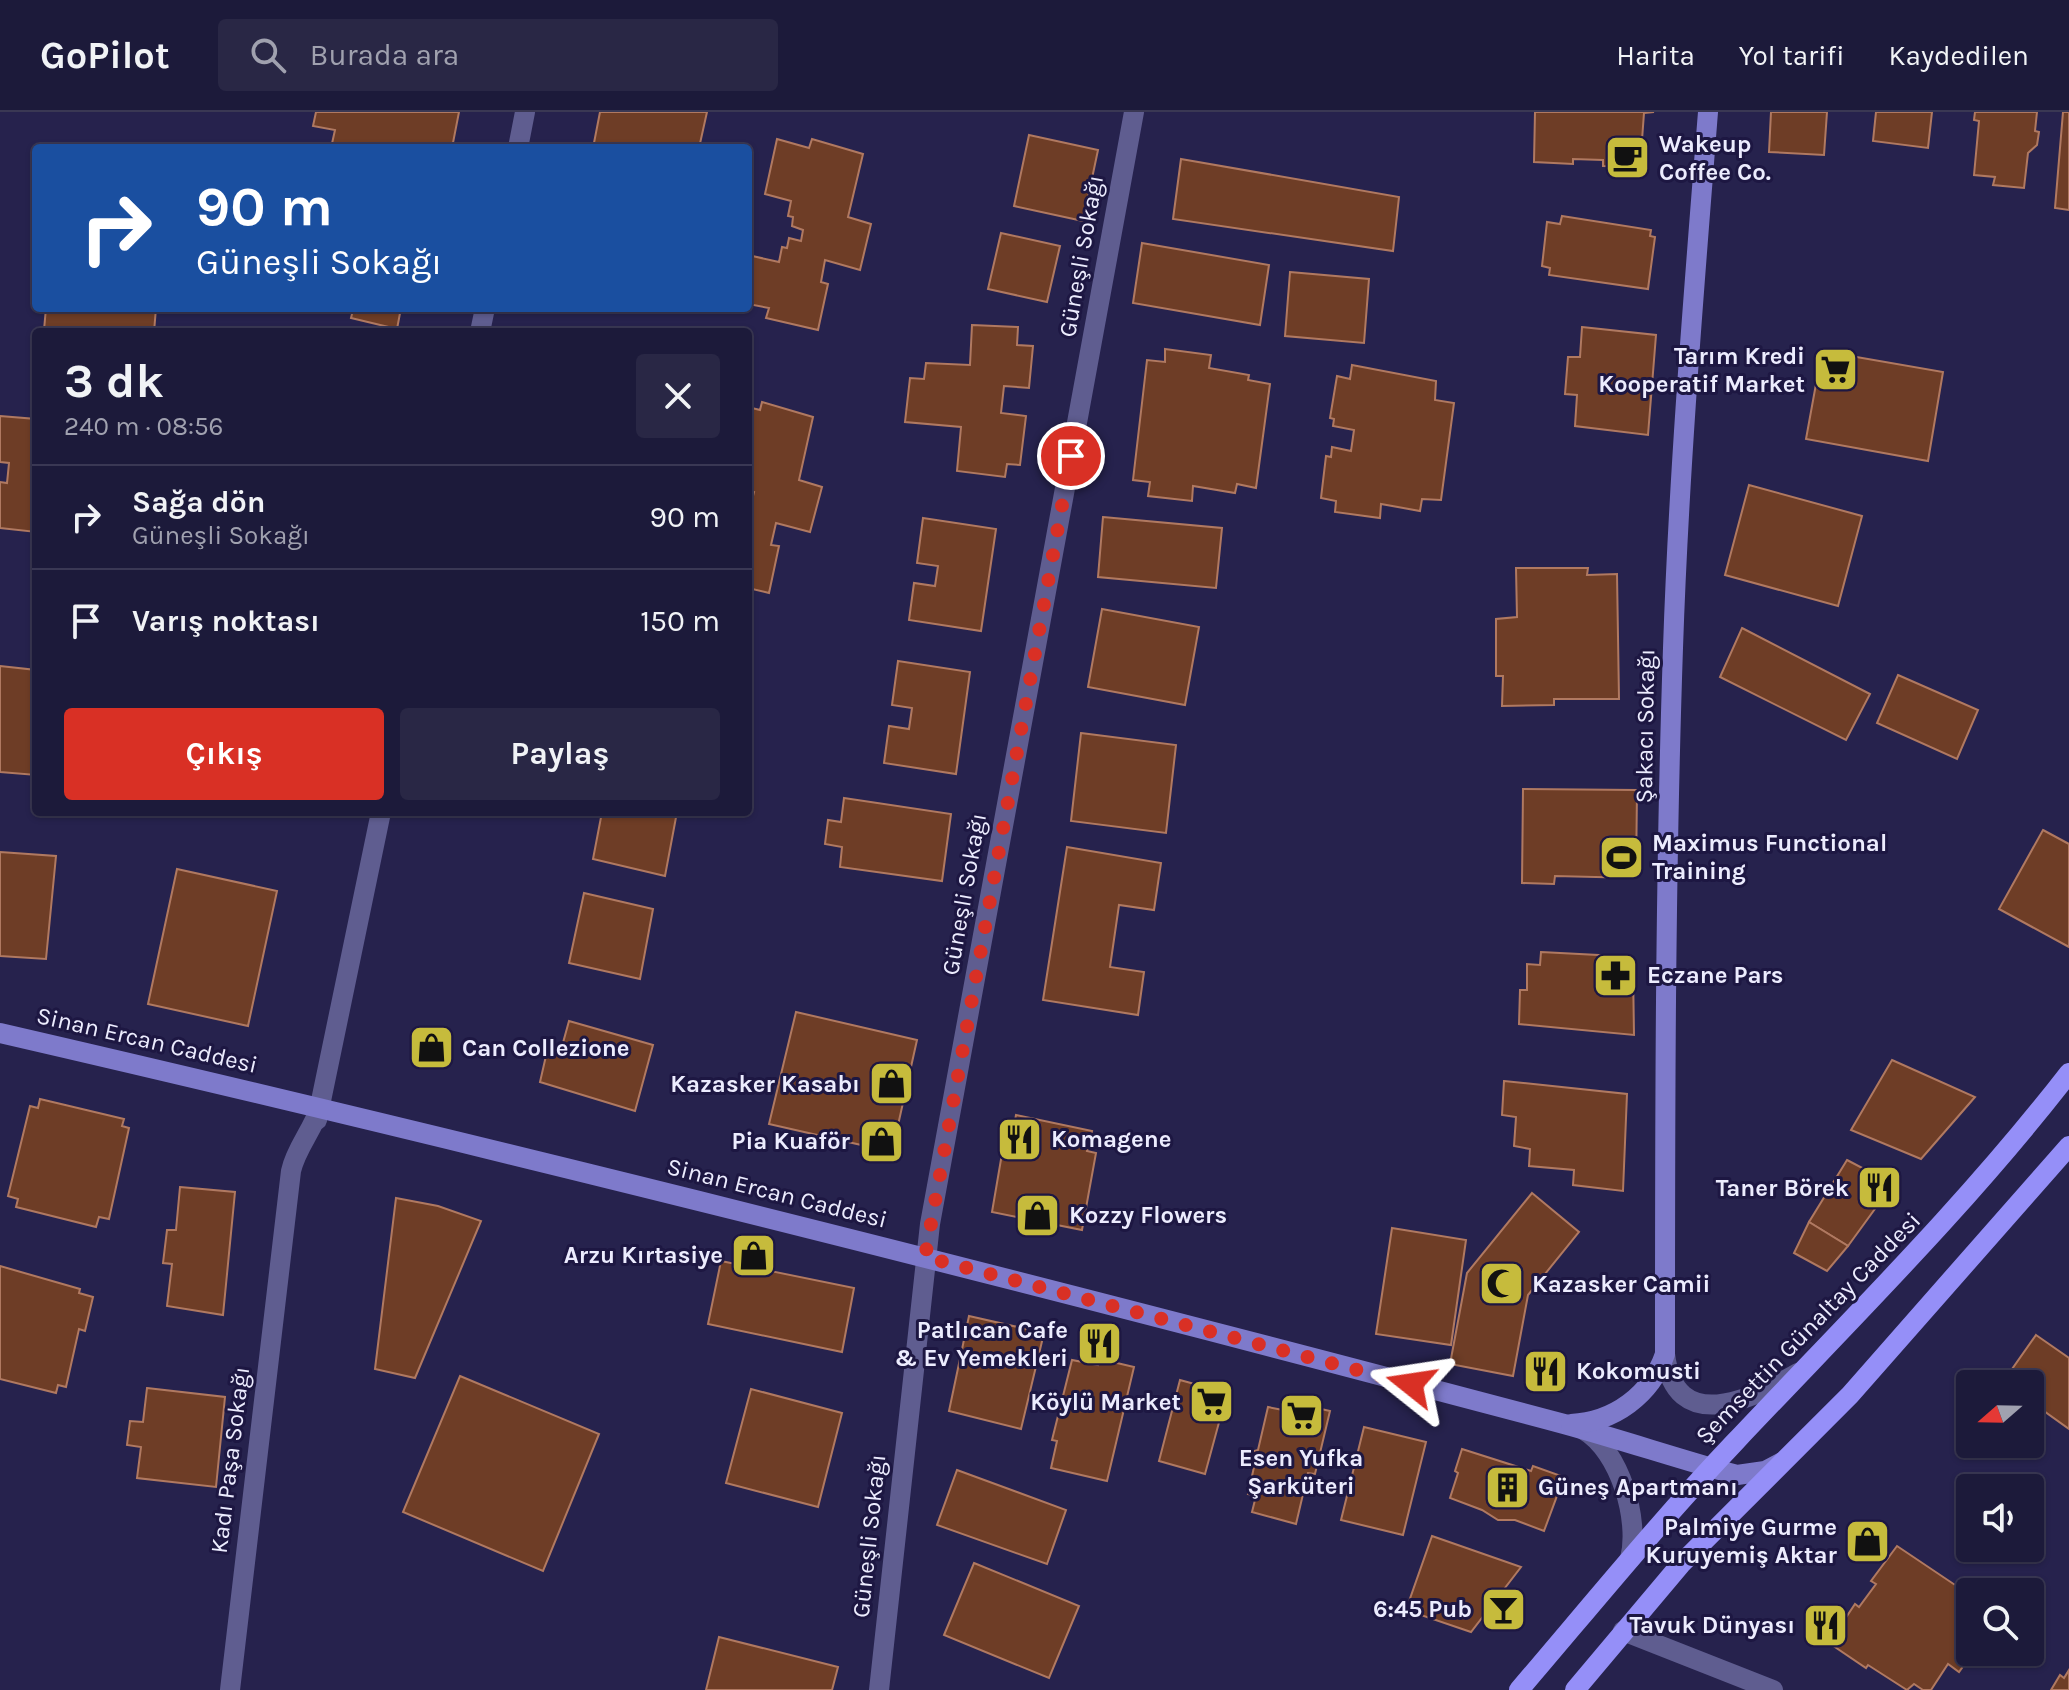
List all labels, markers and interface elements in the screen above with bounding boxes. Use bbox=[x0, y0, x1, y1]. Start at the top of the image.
search box bbox=[218, 19, 778, 91]
text: GoPilot bbox=[40, 33, 170, 78]
icon: search bbox=[246, 33, 290, 77]
text: Burada ara bbox=[310, 37, 459, 73]
text: Harita bbox=[1616, 39, 1695, 72]
text: Yol tarifi bbox=[1739, 39, 1845, 72]
text: Kaydedilen bbox=[1889, 39, 2029, 72]
place label: Wakeup Coffee Co. bbox=[1659, 130, 1771, 186]
cafe icon: Wakeup Coffee Co. bbox=[1604, 134, 1652, 182]
street label: Güneşli Sokağı bbox=[1053, 173, 1109, 339]
text: 90 m bbox=[196, 174, 333, 239]
icon: right bbox=[64, 176, 168, 280]
text: Güneşli Sokağı bbox=[196, 241, 442, 283]
place label: Tarım Kredi Kooperatif Market bbox=[1598, 342, 1805, 398]
supermarket icon: Tarım Kredi Kooperatif Market bbox=[1812, 346, 1860, 394]
text: 3 dk bbox=[64, 353, 164, 409]
button: close bbox=[636, 354, 720, 438]
text: 240 m · 08:56 bbox=[64, 411, 223, 442]
pin bbox=[1037, 422, 1105, 490]
icon: arrive bbox=[1049, 434, 1093, 478]
text: Sağa dön bbox=[132, 484, 265, 520]
icon: right bbox=[64, 495, 108, 539]
text: 90 m bbox=[650, 499, 720, 535]
text: Güneşli Sokağı bbox=[132, 520, 310, 551]
icon: arrive bbox=[64, 599, 108, 643]
text: Varış noktası bbox=[132, 603, 320, 639]
text: 150 m bbox=[640, 603, 720, 639]
street label: Şakacı Sokağı bbox=[1630, 648, 1660, 804]
button: Çıkış bbox=[64, 708, 384, 800]
button: Paylaş bbox=[400, 708, 720, 800]
street label: Güneşli Sokağı bbox=[936, 811, 992, 977]
place label: Maximus Functional Training bbox=[1652, 829, 1887, 885]
sports icon: Maximus Functional Training bbox=[1597, 833, 1645, 881]
pharmacy icon: Eczane Pars bbox=[1592, 951, 1640, 999]
place label: Eczane Pars bbox=[1647, 961, 1784, 989]
street label: Sinan Ercan Caddesi bbox=[34, 1001, 260, 1079]
shop icon: Can Collezione bbox=[407, 1024, 455, 1072]
place label: Can Collezione bbox=[462, 1034, 629, 1062]
shop icon: Kazasker Kasabı bbox=[867, 1060, 915, 1108]
place label: Kazasker Kasabı bbox=[670, 1070, 860, 1098]
restaurant icon: Komagene bbox=[996, 1115, 1044, 1163]
shop icon: Pia Kuaför bbox=[857, 1117, 905, 1165]
place label: Komagene bbox=[1051, 1125, 1171, 1153]
place label: Pia Kuaför bbox=[731, 1127, 851, 1155]
street label: Sinan Ercan Caddesi bbox=[664, 1152, 890, 1234]
restaurant icon: Taner Börek bbox=[1856, 1164, 1904, 1212]
place label: Taner Börek bbox=[1716, 1174, 1849, 1202]
shop icon: Kozzy Flowers bbox=[1014, 1191, 1062, 1239]
place label: Kozzy Flowers bbox=[1069, 1201, 1227, 1229]
street label: Şemsettin Günaltay Caddesi bbox=[1690, 1206, 1926, 1450]
shop icon: Arzu Kırtasiye bbox=[730, 1231, 778, 1279]
place label: Arzu Kırtasiye bbox=[564, 1241, 723, 1269]
mosque icon: Kazasker Camii bbox=[1477, 1260, 1525, 1308]
place label: Kazasker Camii bbox=[1532, 1270, 1711, 1298]
place label: Patlıcan Cafe & Ev Yemekleri bbox=[894, 1316, 1068, 1372]
restaurant icon: Patlıcan Cafe & Ev Yemekleri bbox=[1075, 1320, 1123, 1368]
position arrow bbox=[1369, 1342, 1453, 1426]
restaurant icon: Kokomusti bbox=[1521, 1347, 1569, 1395]
place label: Kokomusti bbox=[1576, 1357, 1701, 1385]
street label: Kadı Paşa Sokağı bbox=[205, 1365, 255, 1555]
north arrow bbox=[1956, 1370, 2044, 1458]
map controls bbox=[1956, 1370, 2044, 1666]
supermarket icon: Köylü Market bbox=[1188, 1378, 1236, 1426]
place label: Köylü Market bbox=[1030, 1388, 1181, 1416]
supermarket icon: Esen Yufka Şarküteri bbox=[1277, 1392, 1325, 1440]
place label: Esen Yufka Şarküteri bbox=[1239, 1444, 1363, 1500]
street label: Güneşli Sokağı bbox=[847, 1453, 891, 1619]
building icon: Güneş Apartmanı bbox=[1483, 1463, 1531, 1511]
place label: Güneş Apartmanı bbox=[1538, 1473, 1738, 1501]
button: sound bbox=[1956, 1474, 2044, 1562]
place label: Palmiye Gurme Kuruyemiş Aktar bbox=[1645, 1513, 1838, 1569]
shop icon: Palmiye Gurme Kuruyemiş Aktar bbox=[1844, 1517, 1892, 1565]
button: search bbox=[1956, 1578, 2044, 1666]
bar icon: 6:45 Pub bbox=[1479, 1585, 1527, 1633]
place label: 6:45 Pub bbox=[1373, 1595, 1472, 1623]
restaurant icon: Tavuk Dünyası bbox=[1802, 1601, 1850, 1649]
place label: Tavuk Dünyası bbox=[1630, 1611, 1795, 1639]

